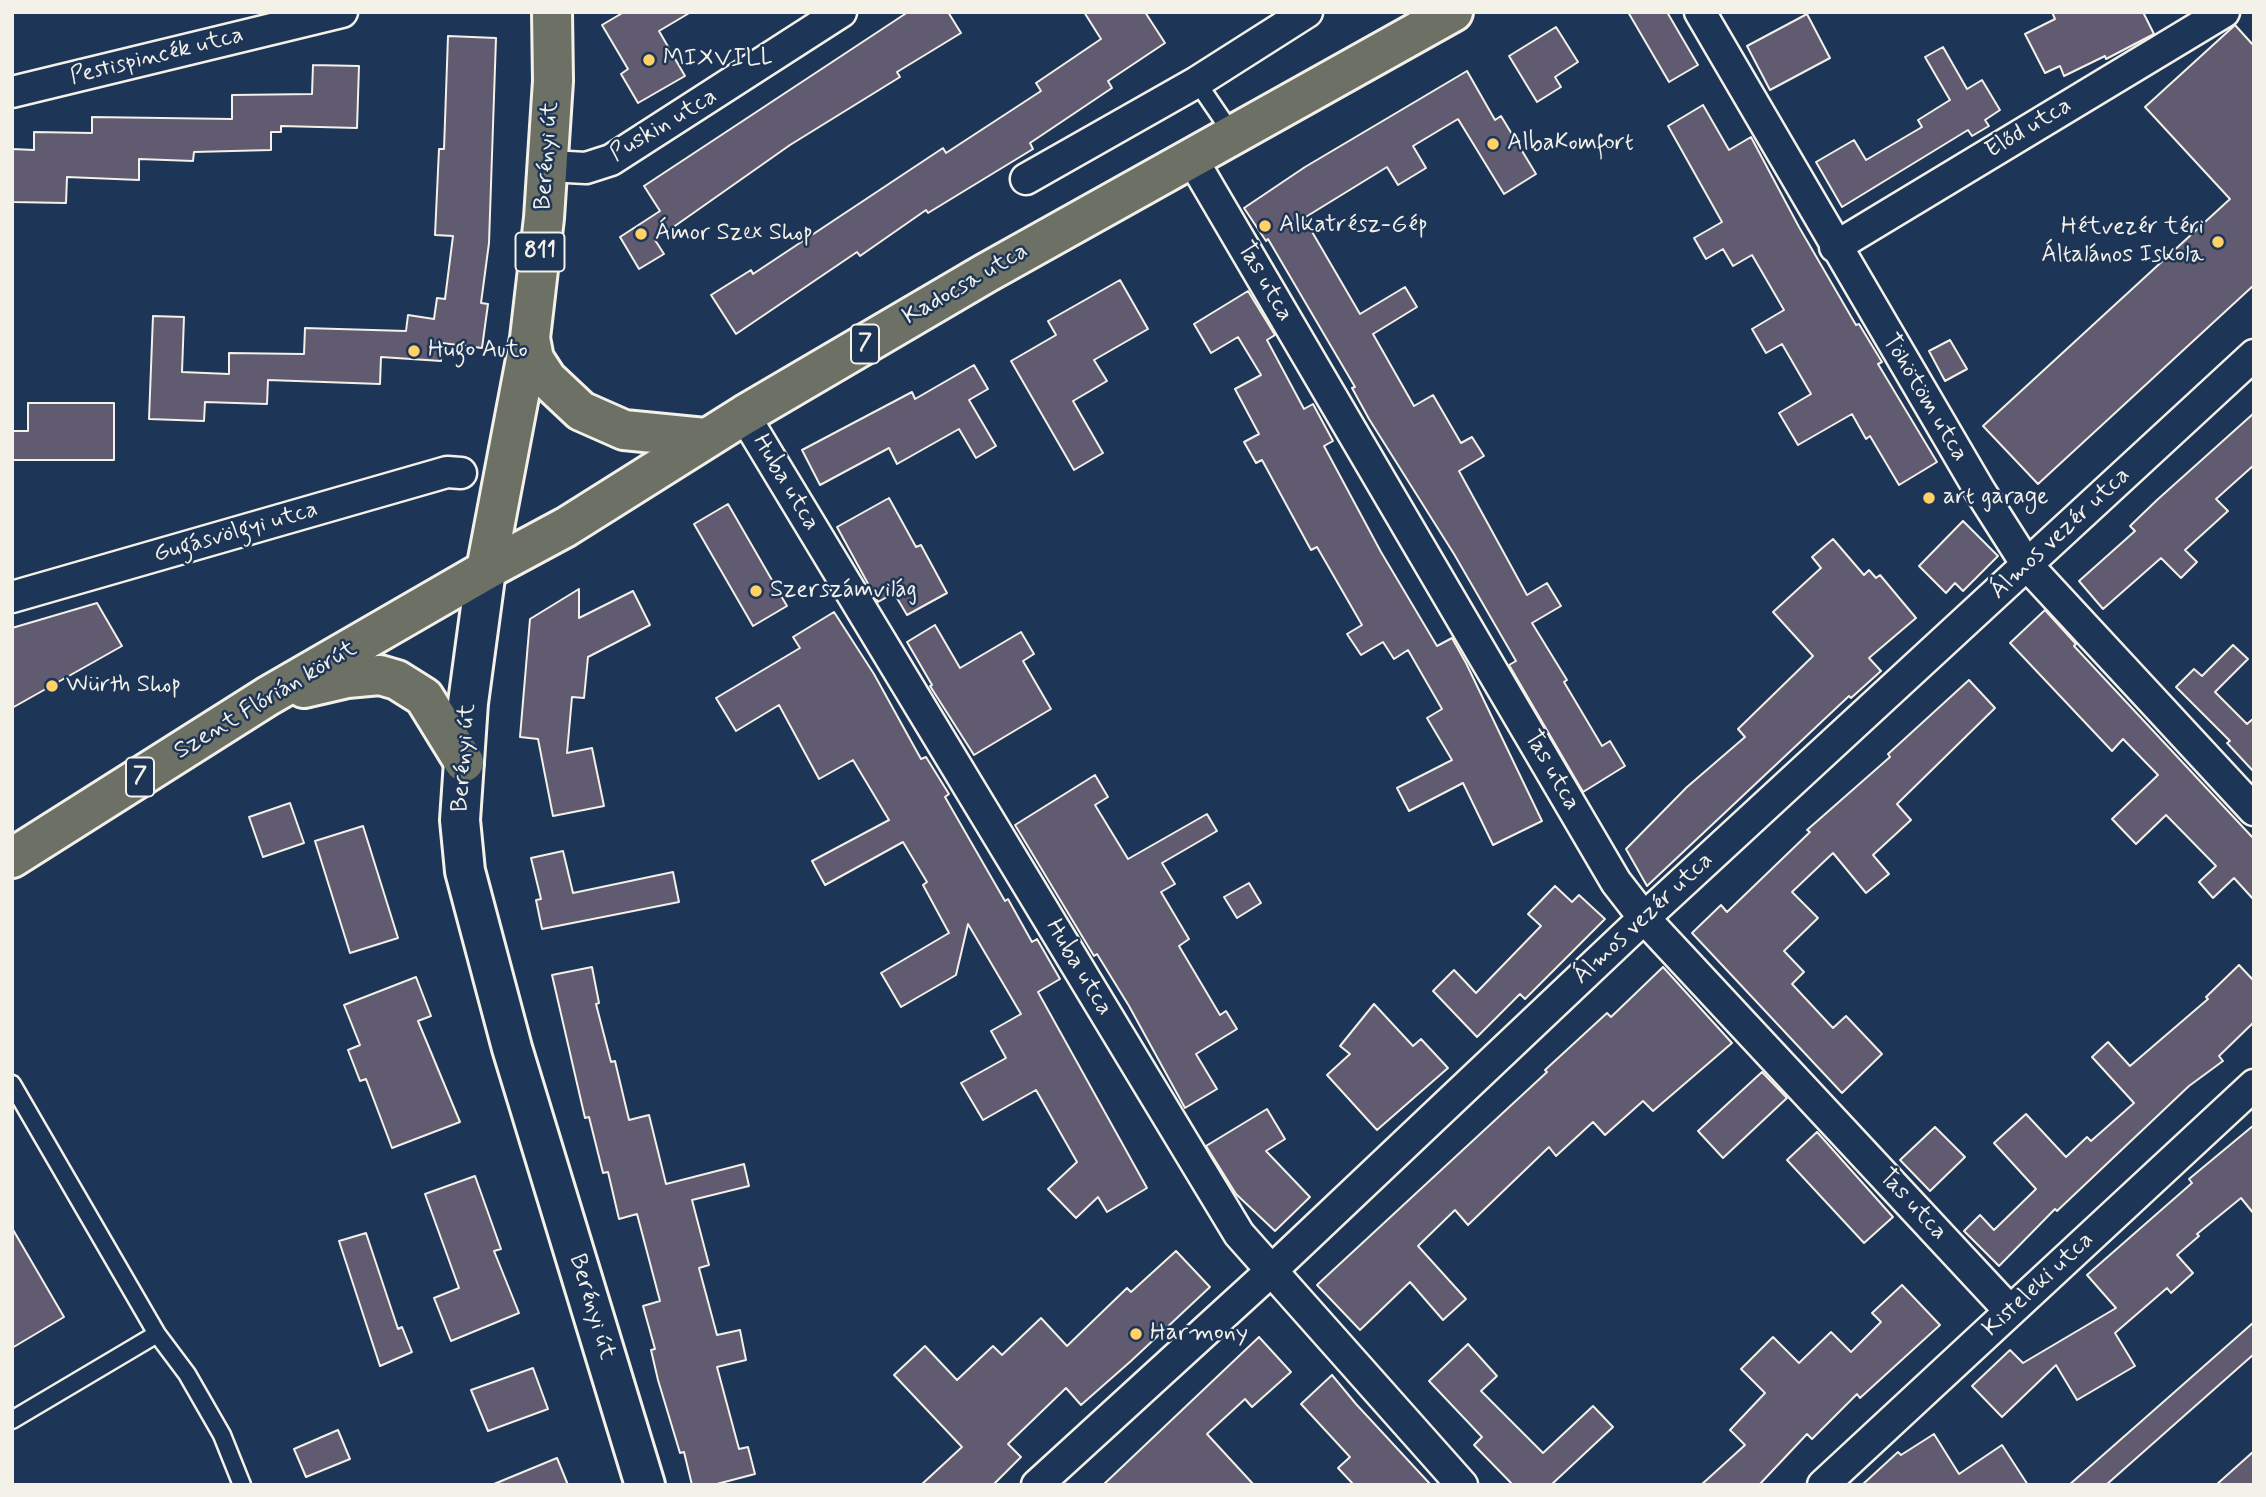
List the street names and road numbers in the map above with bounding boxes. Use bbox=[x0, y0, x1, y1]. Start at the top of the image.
street label: Pestispincék utca bbox=[67, 22, 247, 92]
street label: Puskin utca bbox=[605, 83, 723, 169]
street label: Előd utca bbox=[1981, 92, 2077, 166]
street label: Berényi út bbox=[530, 101, 566, 211]
road number: 811 bbox=[516, 232, 564, 272]
street label: Tas utca bbox=[1230, 237, 1298, 327]
street label: Kadocsa utca bbox=[898, 238, 1034, 332]
road number: 7 bbox=[851, 324, 879, 364]
street label: Töhötöm utca bbox=[1875, 329, 1973, 467]
street label: Huba utca bbox=[745, 430, 825, 536]
street label: Álmos vezér utca bbox=[1985, 462, 2137, 606]
street label: Gugásvölgyi utca bbox=[151, 496, 321, 570]
street label: Szent Flórián körút bbox=[170, 635, 362, 767]
street label: Berényi út bbox=[447, 703, 483, 813]
street label: Tas utca bbox=[1517, 726, 1585, 816]
road number: 7 bbox=[126, 758, 154, 796]
street label: Álmos vezér utca bbox=[1568, 847, 1720, 991]
street label: Huba utca bbox=[1038, 915, 1118, 1021]
street label: Tas utca bbox=[1872, 1163, 1952, 1247]
street label: Kisteleki utca bbox=[1977, 1226, 2101, 1344]
street label: Berényi út bbox=[561, 1251, 621, 1363]

